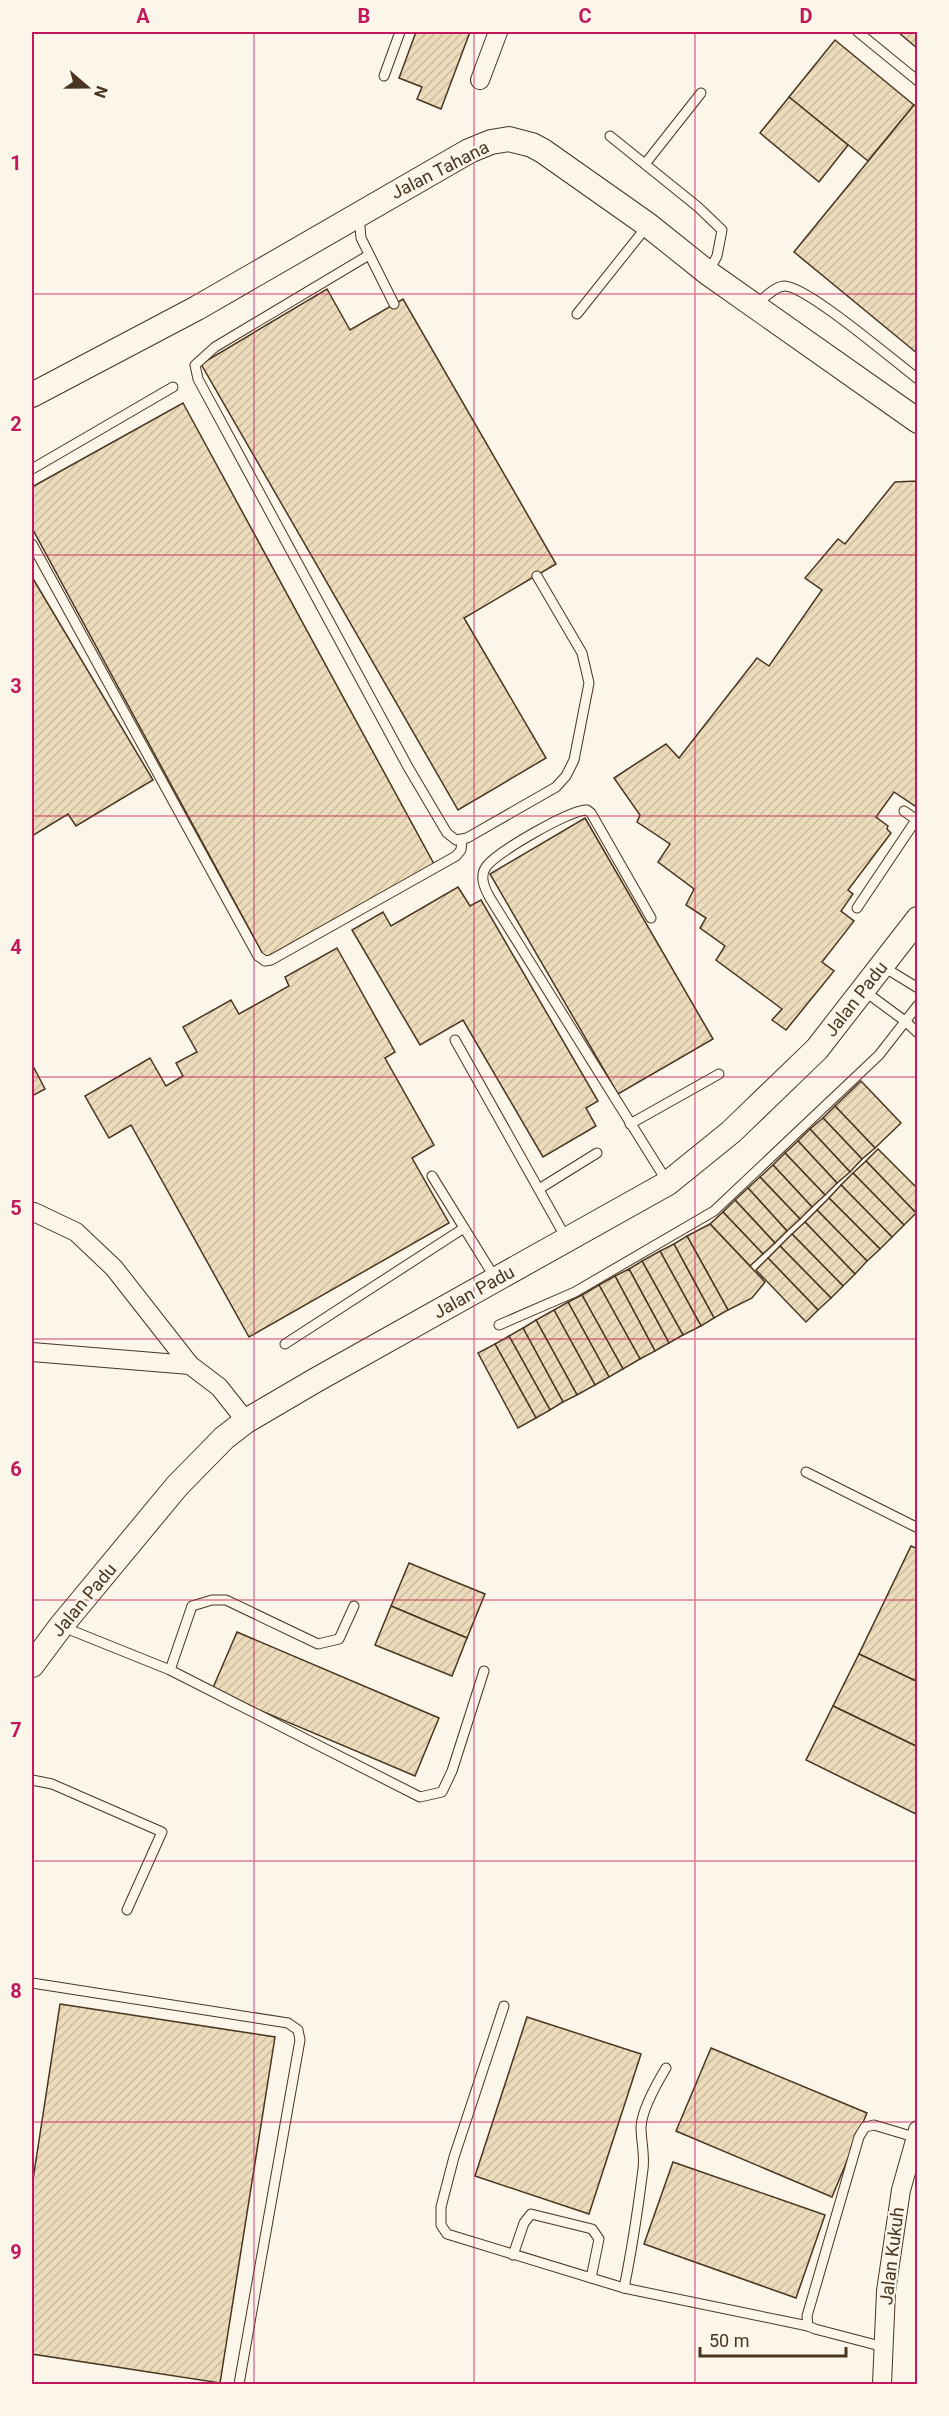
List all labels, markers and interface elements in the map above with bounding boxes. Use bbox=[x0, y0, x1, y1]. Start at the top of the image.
text: A bbox=[136, 4, 150, 28]
text: B bbox=[358, 4, 370, 28]
text: C bbox=[578, 4, 592, 28]
text: D bbox=[800, 4, 813, 28]
north arrow bbox=[57, 57, 117, 117]
text: N bbox=[90, 83, 111, 101]
street label: Jalan Tahana bbox=[387, 136, 492, 203]
text: 1 bbox=[10, 151, 22, 175]
text: 2 bbox=[10, 412, 22, 436]
text: 3 bbox=[10, 674, 22, 698]
text: 4 bbox=[10, 935, 22, 959]
street label: Jalan Padu bbox=[820, 957, 891, 1040]
text: 5 bbox=[10, 1196, 22, 1220]
street label: Jalan Padu bbox=[430, 1261, 518, 1322]
text: 6 bbox=[10, 1457, 22, 1481]
street label: Jalan Padu bbox=[47, 1559, 120, 1641]
text: 7 bbox=[10, 1718, 22, 1742]
text: 8 bbox=[10, 1979, 22, 2003]
street label: Jalan Kukuh bbox=[875, 2206, 908, 2306]
text: 9 bbox=[10, 2240, 22, 2264]
scale bar bbox=[700, 2320, 846, 2358]
text: 50 m bbox=[709, 2330, 749, 2351]

